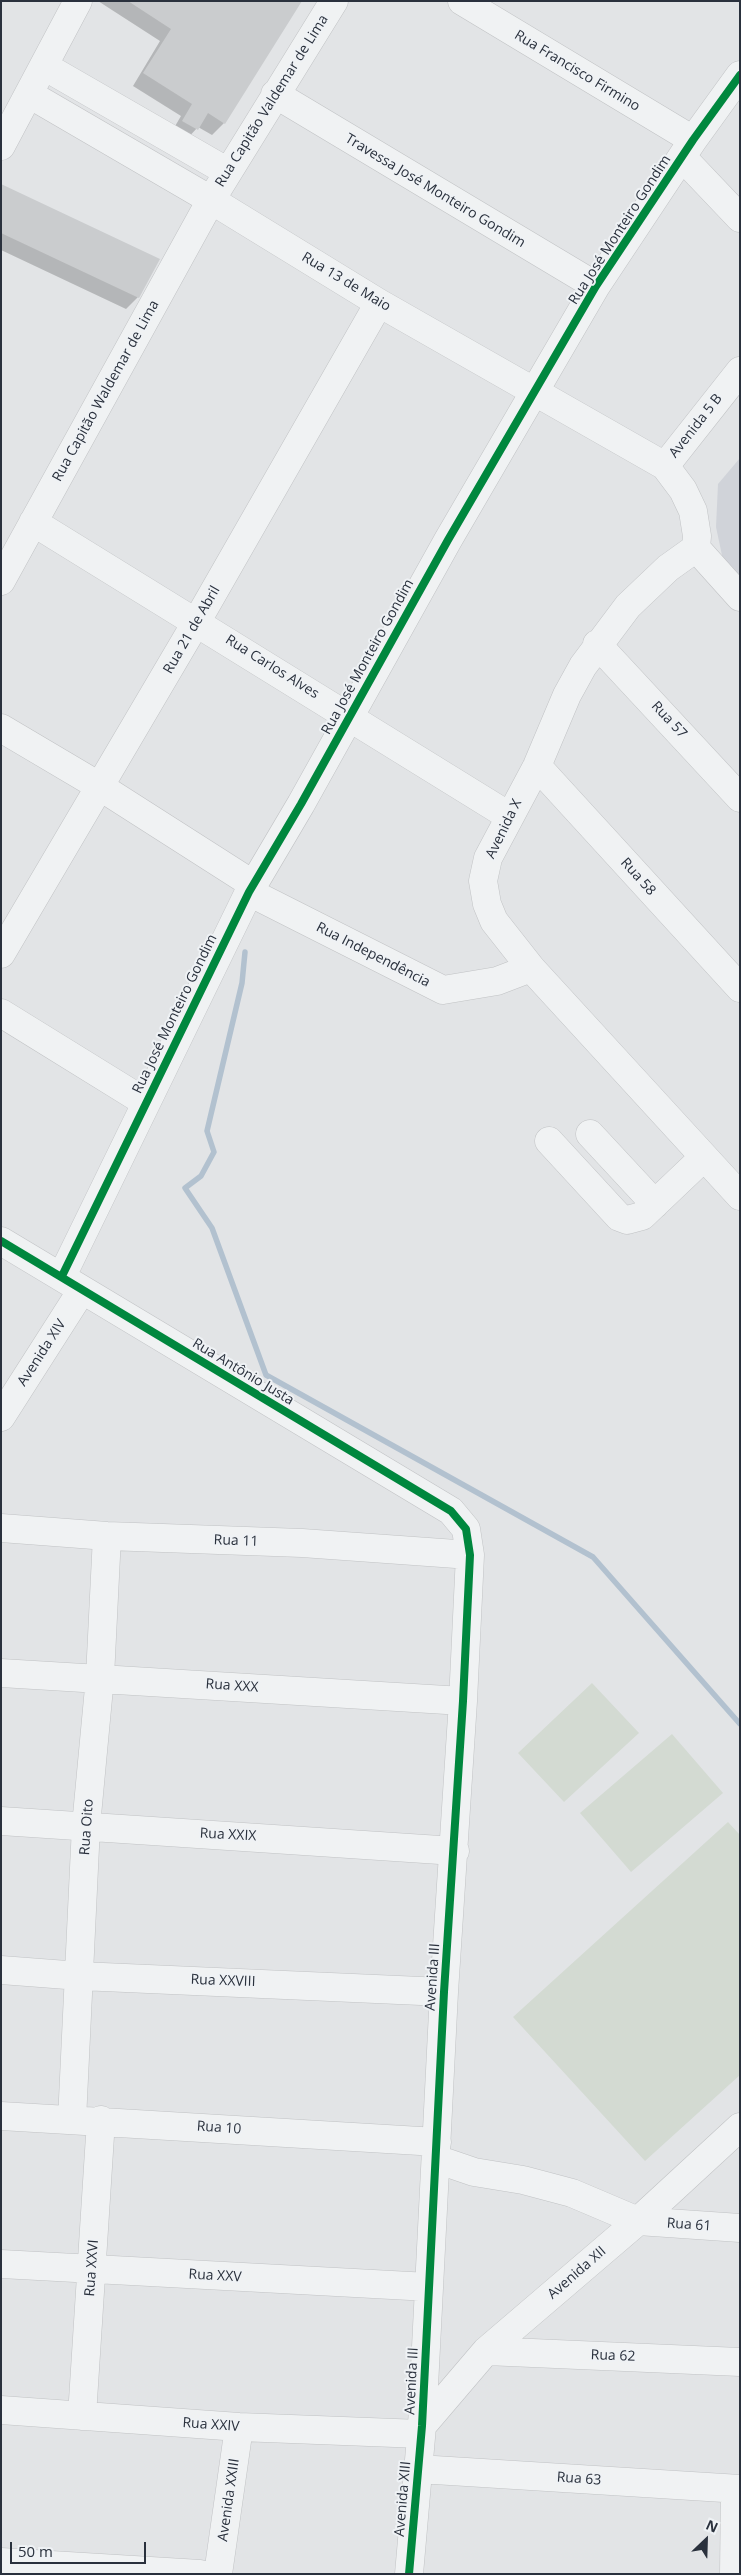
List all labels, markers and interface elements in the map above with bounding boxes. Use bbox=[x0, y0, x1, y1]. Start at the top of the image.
street label: Rua Capitão Valdemar de Lima bbox=[212, 12, 332, 190]
street label: Rua Francisco Firmino bbox=[511, 27, 643, 115]
street label: Travessa José Monteiro Gondim bbox=[342, 130, 528, 252]
street label: Rua José Monteiro Gondim bbox=[565, 152, 675, 308]
street label: Rua 13 de Maio bbox=[299, 249, 393, 315]
street label: Rua Capitão Waldemar de Lima bbox=[49, 297, 163, 485]
street label: Avenida 5 B bbox=[666, 391, 726, 461]
street label: Rua José Monteiro Gondim bbox=[318, 576, 418, 738]
street label: Rua 21 de Abril bbox=[160, 583, 224, 677]
street label: Rua Carlos Alves bbox=[222, 631, 322, 703]
street label: Rua 57 bbox=[648, 698, 690, 742]
street label: Avenida X bbox=[482, 797, 526, 861]
street label: Rua 58 bbox=[617, 855, 659, 899]
street label: Rua Independência bbox=[313, 919, 433, 991]
street label: Rua José Monteiro Gondim bbox=[129, 932, 221, 1096]
street label: Avenida XIV bbox=[14, 1316, 70, 1390]
street label: Rua Antônio Justa bbox=[189, 1335, 297, 1409]
street label: Rua 11 bbox=[213, 1532, 259, 1550]
street label: Rua XXX bbox=[205, 1676, 259, 1696]
street label: Rua Oito bbox=[77, 1798, 97, 1856]
street label: Rua XXIX bbox=[199, 1825, 257, 1845]
street label: Avenida III bbox=[422, 1943, 444, 2011]
street label: Rua XXVIII bbox=[190, 1971, 256, 1991]
street label: Rua 10 bbox=[196, 2118, 242, 2138]
street label: Rua 61 bbox=[666, 2215, 712, 2235]
street label: Rua XXVI bbox=[82, 2239, 102, 2297]
street label: Avenida XII bbox=[544, 2243, 610, 2303]
street label: Rua XXV bbox=[188, 2266, 242, 2286]
street label: Avenida III bbox=[402, 2347, 422, 2415]
street label: Rua 62 bbox=[590, 2347, 636, 2365]
street label: Rua XXIV bbox=[182, 2415, 240, 2435]
street label: Avenida XXIII bbox=[215, 2457, 243, 2543]
street label: Avenida XIII bbox=[391, 2461, 415, 2537]
street label: Rua 63 bbox=[556, 2469, 602, 2489]
north arrow bbox=[681, 2515, 731, 2565]
text: N bbox=[703, 2515, 721, 2537]
scale bar bbox=[12, 2532, 149, 2564]
text: 50 m bbox=[18, 2541, 53, 2561]

